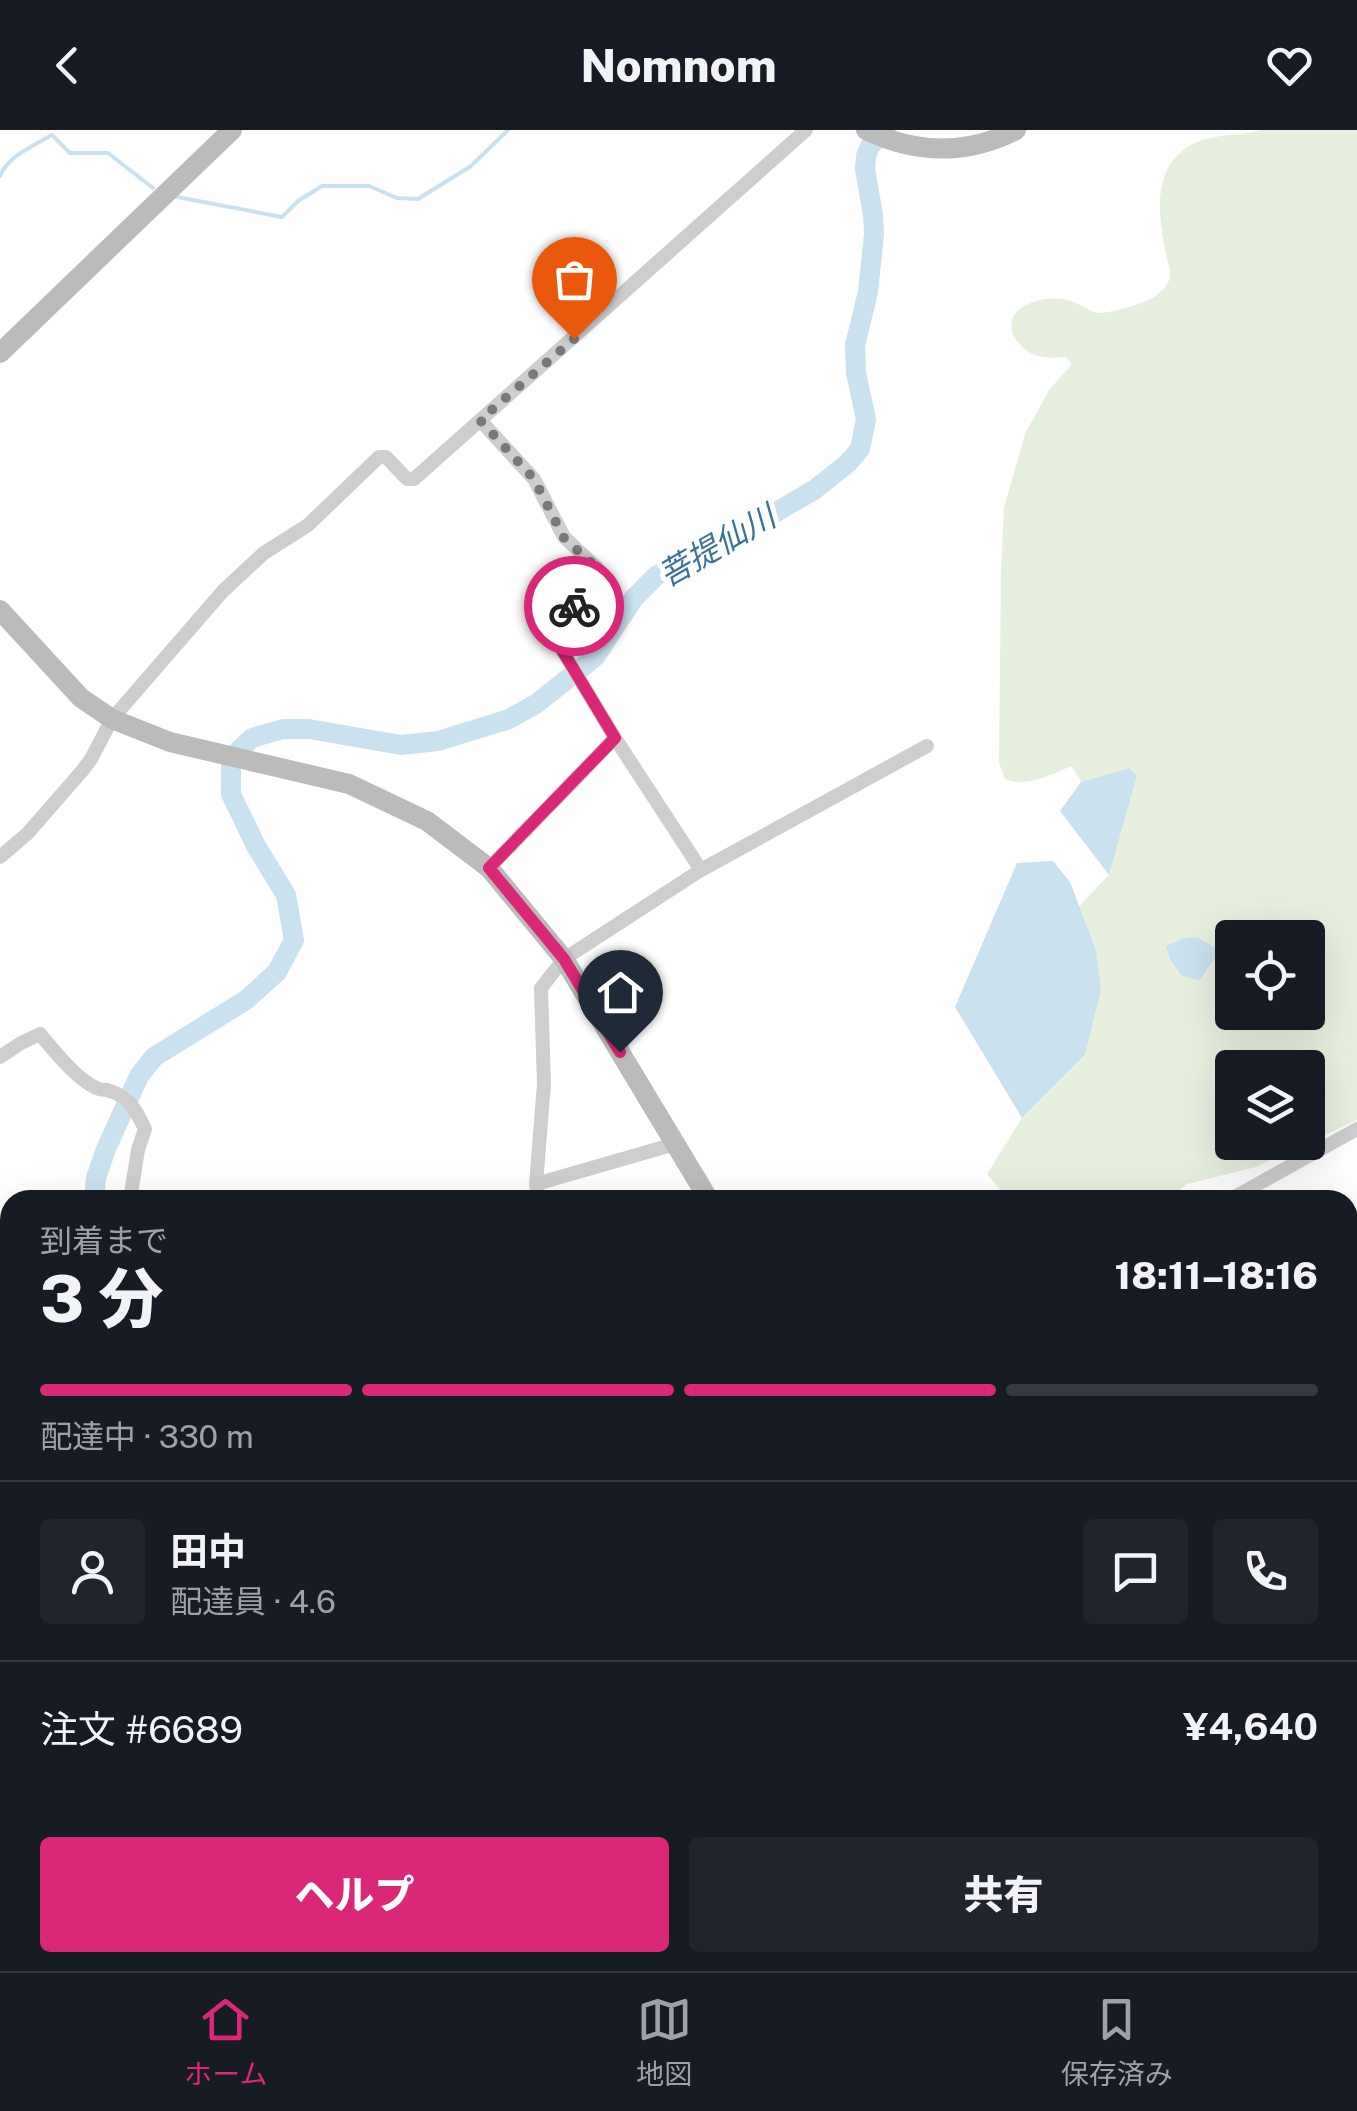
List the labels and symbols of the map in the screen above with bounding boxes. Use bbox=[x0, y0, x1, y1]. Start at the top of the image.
pin bbox=[532, 237, 617, 340]
water label: 菩提仙川 bbox=[652, 496, 784, 594]
courier bbox=[524, 556, 624, 656]
pin bbox=[578, 950, 663, 1053]

